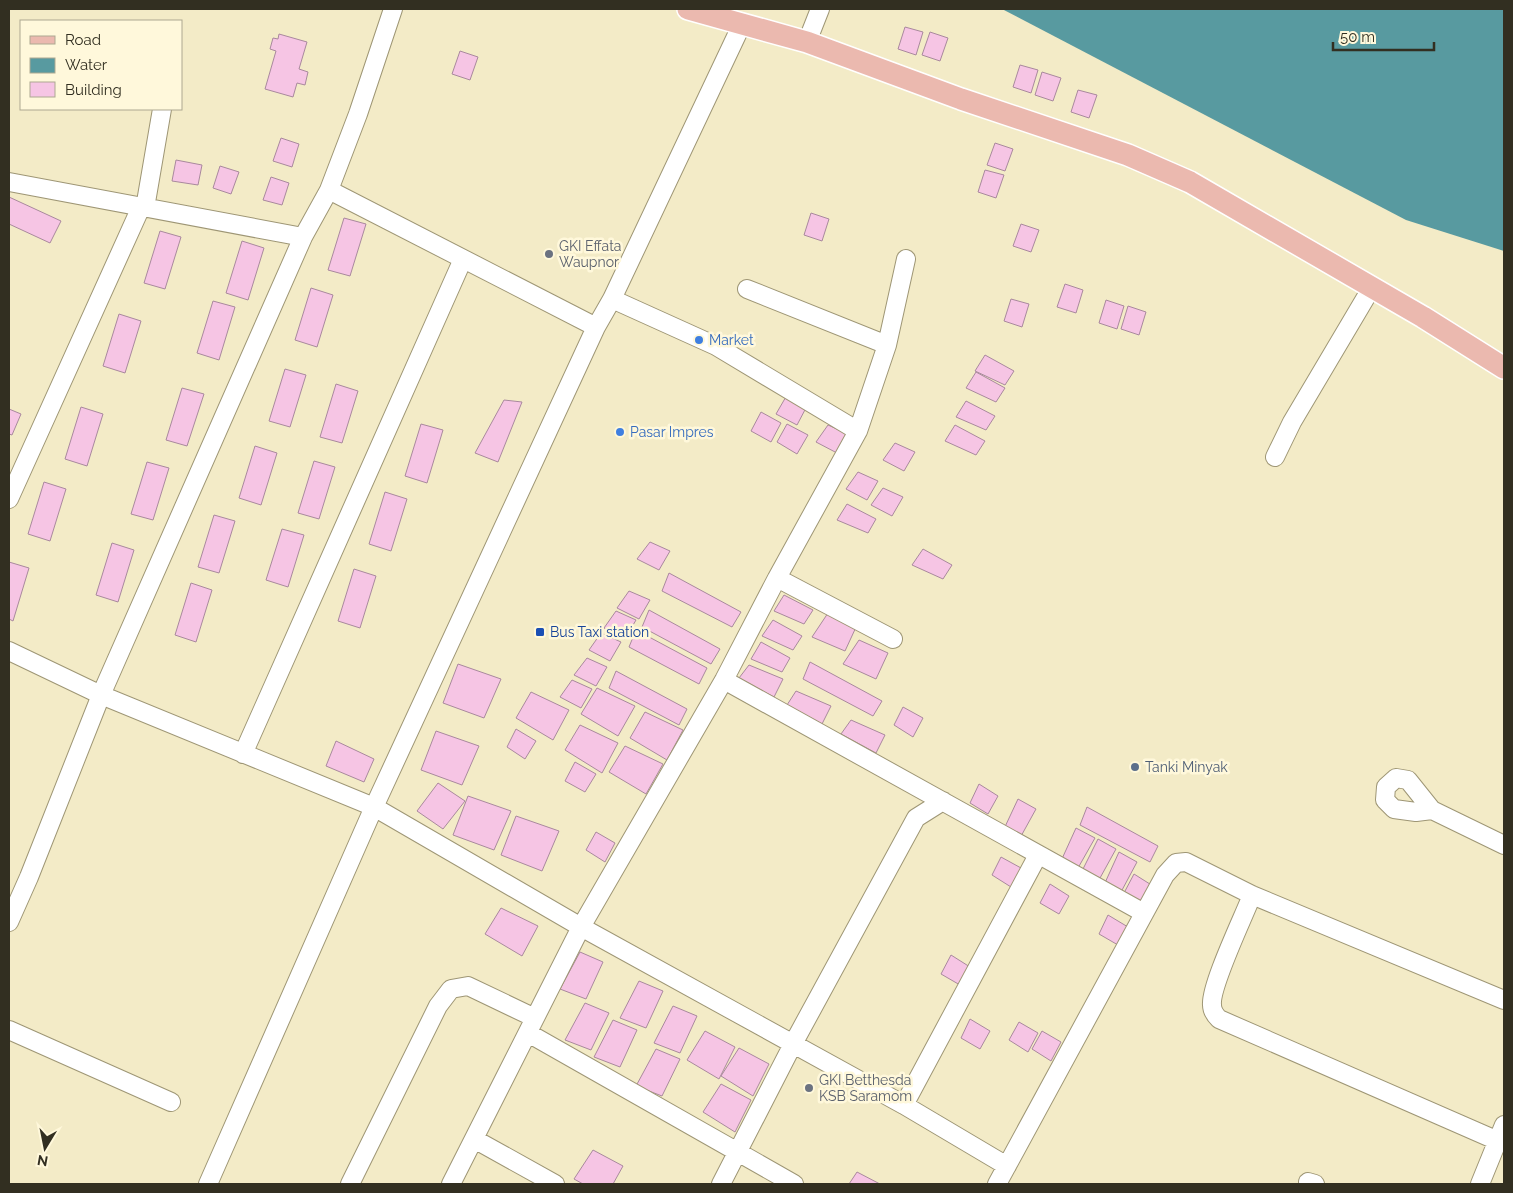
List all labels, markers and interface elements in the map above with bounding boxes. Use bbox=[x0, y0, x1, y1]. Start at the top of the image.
legend bbox=[20, 20, 182, 110]
scale bar bbox=[1333, 20, 1434, 52]
text: 50 m bbox=[1340, 28, 1375, 46]
text: Road bbox=[65, 31, 101, 49]
text: Water bbox=[65, 56, 108, 74]
text: Building bbox=[65, 81, 122, 99]
place label: GKI Effata Waupnor bbox=[559, 238, 621, 270]
marker: GKI Effata Waupnor bbox=[543, 248, 555, 260]
place label: Market bbox=[709, 332, 754, 348]
marker: Market bbox=[693, 334, 705, 346]
place label: Pasar Impres bbox=[630, 424, 714, 440]
marker: Pasar Impres bbox=[614, 426, 626, 438]
place label: Bus Taxi station bbox=[550, 624, 649, 640]
marker: Bus Taxi station bbox=[534, 626, 546, 638]
place label: Tanki Minyak bbox=[1145, 759, 1228, 775]
marker: Tanki Minyak bbox=[1129, 761, 1141, 773]
place label: GKI Betthesda KSB Saramom bbox=[819, 1072, 912, 1104]
marker: GKI Betthesda KSB Saramom bbox=[803, 1082, 815, 1094]
north arrow bbox=[20, 1123, 70, 1173]
text: N bbox=[36, 1152, 49, 1170]

